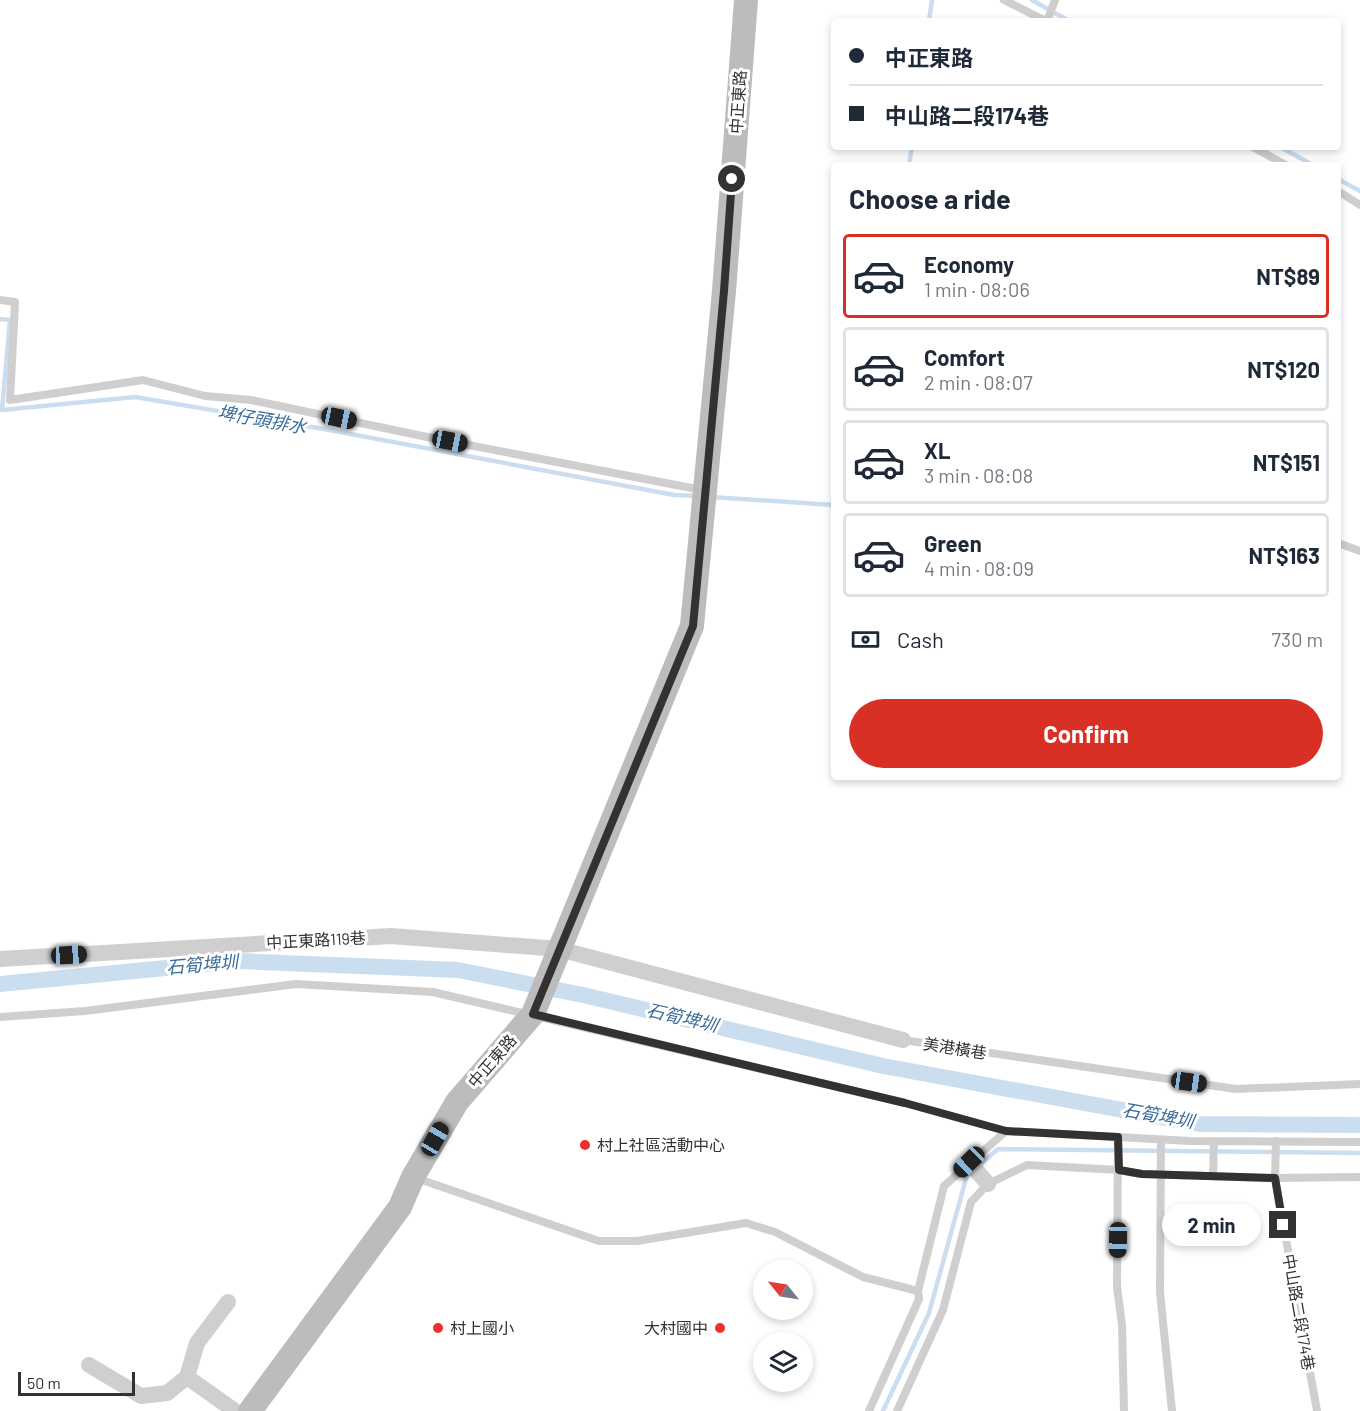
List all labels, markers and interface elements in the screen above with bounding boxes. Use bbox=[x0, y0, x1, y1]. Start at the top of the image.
text: 中正東路 bbox=[885, 44, 973, 70]
street label: 中正東路 bbox=[726, 69, 749, 135]
text: 中山路二段174巷 bbox=[885, 102, 1049, 128]
route start bbox=[718, 165, 745, 192]
text: Choose a ride bbox=[849, 182, 1011, 214]
icon: car bbox=[852, 249, 906, 303]
text: Economy bbox=[924, 251, 1014, 277]
text: NT$89 bbox=[1256, 263, 1320, 289]
text: 1 min · 08:06 bbox=[924, 277, 1030, 301]
icon: car bbox=[852, 342, 906, 396]
text: Comfort bbox=[924, 344, 1005, 370]
text: NT$120 bbox=[1247, 356, 1320, 382]
text: 2 min · 08:07 bbox=[924, 370, 1033, 394]
water label: 埤仔頭排水 bbox=[216, 400, 309, 438]
car bbox=[320, 405, 358, 431]
car bbox=[431, 429, 469, 453]
icon: car bbox=[852, 435, 906, 489]
text: XL bbox=[924, 437, 950, 463]
text: NT$151 bbox=[1253, 449, 1320, 475]
text: 3 min · 08:08 bbox=[924, 463, 1033, 487]
icon: car bbox=[852, 528, 906, 582]
text: Green bbox=[924, 530, 982, 556]
text: NT$163 bbox=[1248, 542, 1320, 568]
text: 4 min · 08:09 bbox=[924, 556, 1034, 580]
icon: cash bbox=[849, 623, 882, 656]
text: Cash bbox=[897, 626, 944, 652]
text: 730 m bbox=[1271, 627, 1323, 651]
button: Confirm bbox=[849, 699, 1323, 768]
street label: 中正東路119巷 bbox=[266, 927, 366, 952]
car bbox=[51, 945, 87, 965]
water label: 石筍埤圳 bbox=[165, 950, 242, 978]
water label: 石筍埤圳 bbox=[645, 998, 723, 1037]
street label: 中正東路 bbox=[463, 1030, 520, 1091]
street label: 美港橫巷 bbox=[922, 1033, 988, 1062]
car bbox=[1170, 1071, 1208, 1093]
water label: 石筍埤圳 bbox=[1121, 1098, 1198, 1133]
car bbox=[418, 1119, 452, 1159]
place label: 村上社區活動中心 bbox=[597, 1135, 725, 1154]
marker: 村上社區活動中心 bbox=[578, 1138, 592, 1152]
car bbox=[950, 1143, 988, 1181]
callout: 2 min bbox=[1163, 1204, 1262, 1246]
route end bbox=[1269, 1211, 1296, 1238]
text: 2 min bbox=[1188, 1213, 1235, 1237]
car bbox=[1109, 1222, 1127, 1258]
street label: 中山路二段174巷 bbox=[1280, 1252, 1319, 1372]
north arrow bbox=[753, 1260, 813, 1320]
map controls bbox=[753, 1260, 813, 1392]
place label: 村上國小 bbox=[450, 1318, 514, 1337]
place label: 大村國中 bbox=[644, 1318, 708, 1337]
marker: 村上國小 bbox=[431, 1321, 445, 1335]
marker: 大村國中 bbox=[713, 1321, 727, 1335]
button: layers bbox=[753, 1332, 813, 1392]
scale bar bbox=[18, 1369, 135, 1396]
text: 50 m bbox=[27, 1373, 61, 1392]

